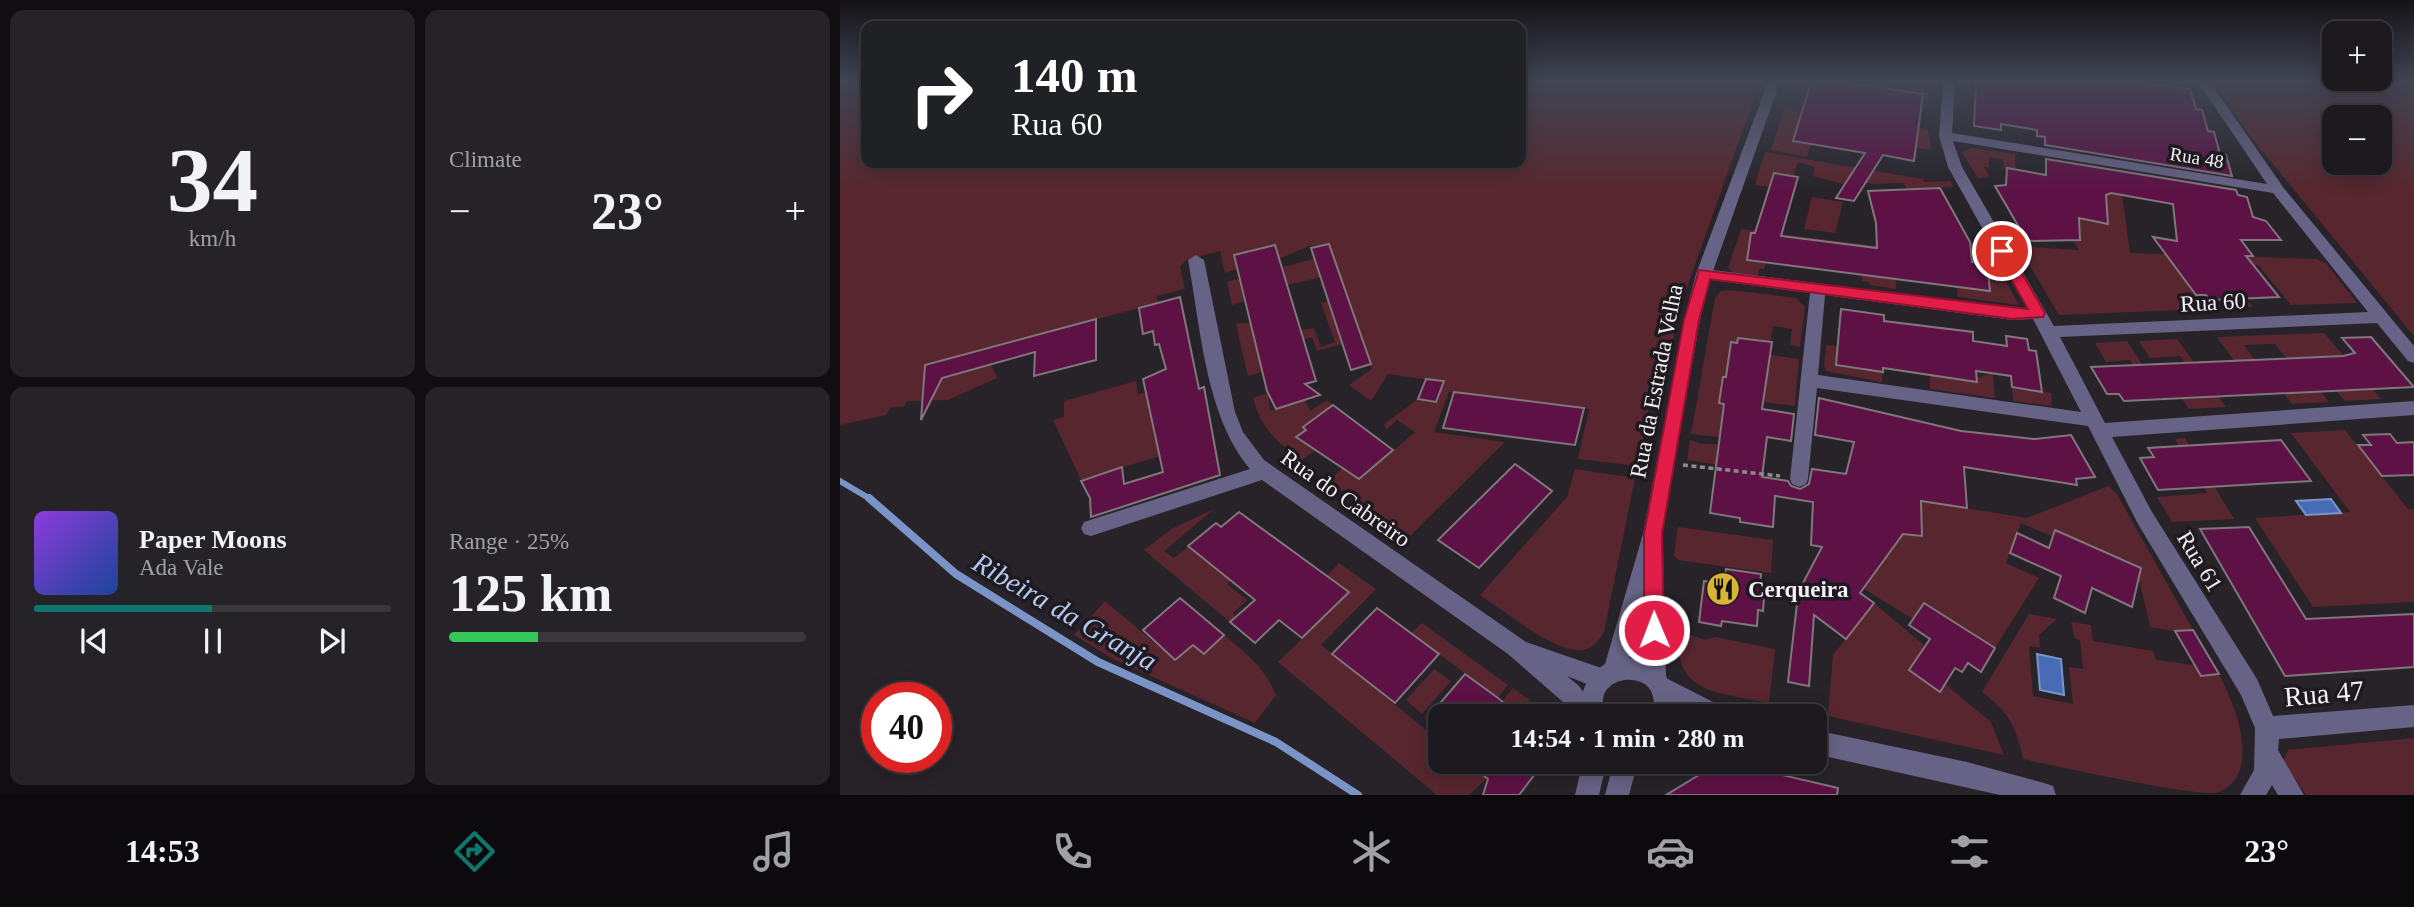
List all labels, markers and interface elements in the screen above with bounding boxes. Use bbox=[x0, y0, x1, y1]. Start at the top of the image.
map controls bbox=[2322, 21, 2392, 175]
button: + bbox=[2322, 21, 2392, 91]
text: 140 m bbox=[1011, 48, 1138, 103]
icon: right bbox=[896, 49, 987, 140]
button: − bbox=[2322, 105, 2392, 175]
text: Rua 60 bbox=[1011, 106, 1103, 142]
text: 34 bbox=[167, 130, 258, 231]
street label: Rua 48 bbox=[2168, 143, 2225, 172]
text: Climate bbox=[449, 147, 522, 172]
text: 23° bbox=[591, 183, 664, 240]
text: − bbox=[449, 190, 470, 232]
text: + bbox=[785, 190, 806, 232]
pin bbox=[1972, 221, 2032, 281]
text: km/h bbox=[189, 226, 236, 251]
icon: arrive bbox=[1983, 232, 2021, 270]
street label: Rua da Estrada Velha bbox=[1625, 282, 1688, 480]
street label: Rua 60 bbox=[2180, 288, 2247, 317]
street label: Rua do Cabreiro bbox=[1276, 445, 1415, 552]
text: Paper Moons bbox=[139, 525, 287, 554]
street label: Rua 61 bbox=[2172, 527, 2227, 596]
text: Range · 25% bbox=[449, 529, 569, 554]
water label: Ribeira da Granja bbox=[967, 546, 1162, 677]
text: Ada Vale bbox=[139, 555, 224, 580]
text: 125 km bbox=[449, 565, 612, 622]
restaurant icon: Cerqueira bbox=[1704, 570, 1742, 608]
place label: Cerqueira bbox=[1748, 577, 1849, 602]
position arrow bbox=[1617, 593, 1691, 667]
icon: previous bbox=[75, 622, 113, 660]
icon: pause bbox=[194, 622, 232, 660]
icon: next bbox=[313, 622, 351, 660]
street label: Rua 47 bbox=[2283, 675, 2365, 712]
speed limit sign: 40 bbox=[861, 682, 952, 773]
text: 14:54 · 1 min · 280 m bbox=[1511, 724, 1745, 753]
icon: directions bbox=[450, 827, 499, 876]
icon: music bbox=[749, 827, 798, 876]
icon: phone bbox=[1048, 827, 1097, 876]
icon: climate bbox=[1347, 827, 1396, 876]
icon: car bbox=[1646, 827, 1695, 876]
icon: filters bbox=[1945, 827, 1994, 876]
text: 14:53 bbox=[125, 833, 200, 869]
text: 23° bbox=[2244, 833, 2289, 869]

